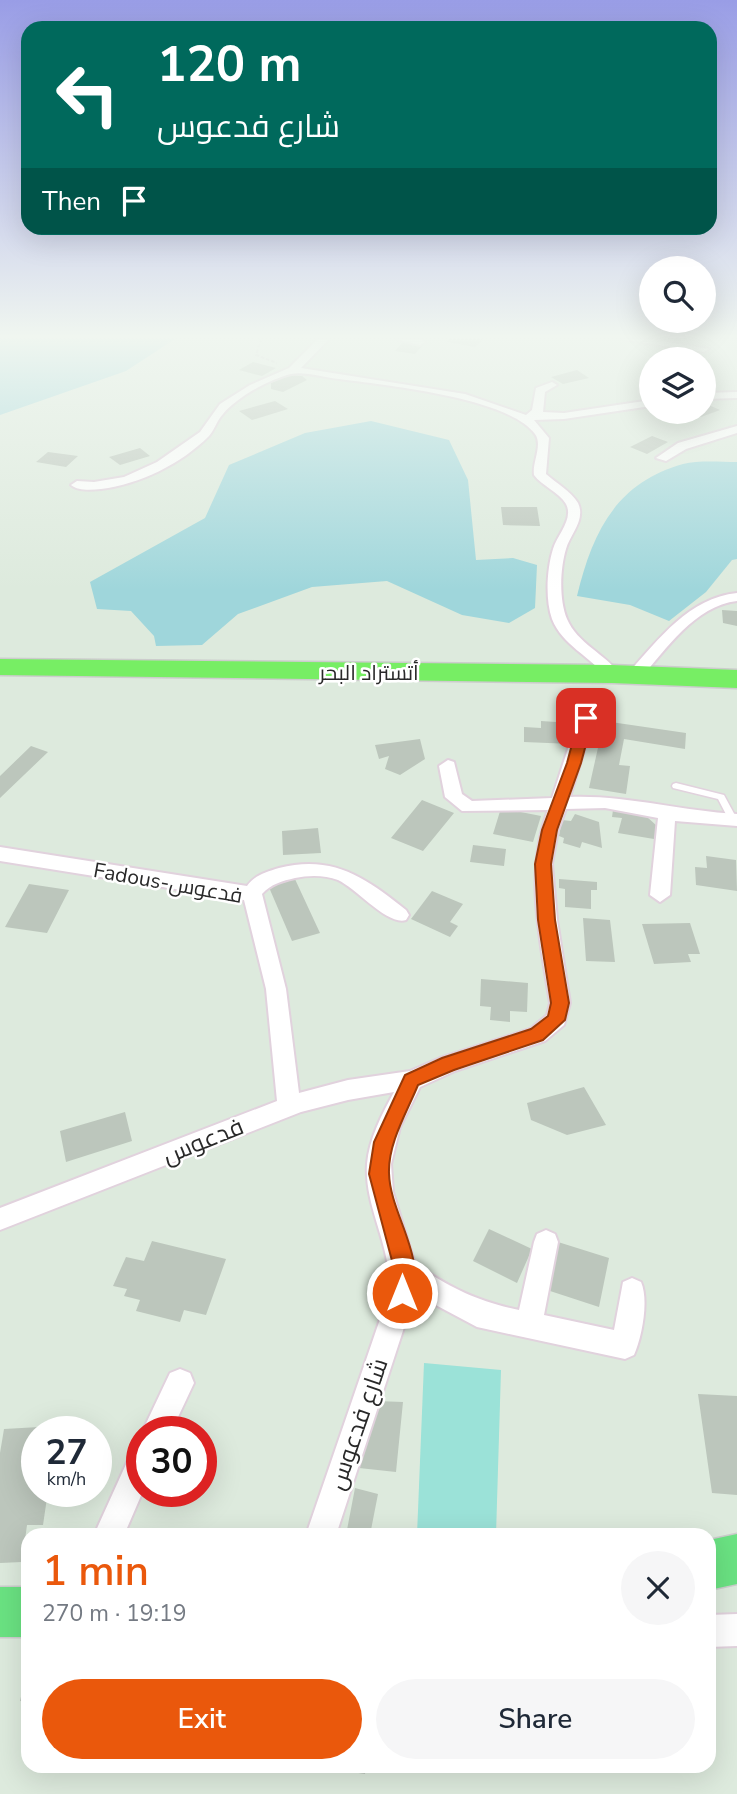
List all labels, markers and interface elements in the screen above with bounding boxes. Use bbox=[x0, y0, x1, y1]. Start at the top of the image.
text: 120 m bbox=[157, 31, 301, 98]
icon: left bbox=[42, 49, 133, 140]
text: شارع فدعوس bbox=[157, 105, 340, 148]
icon: arrive bbox=[115, 182, 153, 220]
text: Then bbox=[42, 184, 101, 219]
map controls bbox=[639, 256, 716, 424]
button: search bbox=[639, 256, 716, 333]
button: layers bbox=[639, 347, 716, 424]
street label: أتستراد البحر bbox=[318, 659, 419, 687]
pin bbox=[556, 688, 616, 748]
icon: arrive bbox=[567, 699, 605, 737]
street label: Fadous-فدعوس bbox=[91, 856, 245, 910]
street label: فدعوس bbox=[158, 1110, 248, 1172]
position arrow bbox=[365, 1256, 439, 1330]
street label: شارع فدعوس bbox=[321, 1354, 395, 1494]
speed limit sign: 30 bbox=[126, 1416, 217, 1507]
text: 27 bbox=[45, 1429, 88, 1476]
text: km/h bbox=[47, 1467, 86, 1491]
text: 1 min bbox=[42, 1543, 149, 1600]
button: close bbox=[621, 1551, 695, 1625]
text: 270 m · 19:19 bbox=[42, 1598, 187, 1629]
button: Exit bbox=[42, 1679, 362, 1759]
button: Share bbox=[376, 1679, 695, 1759]

